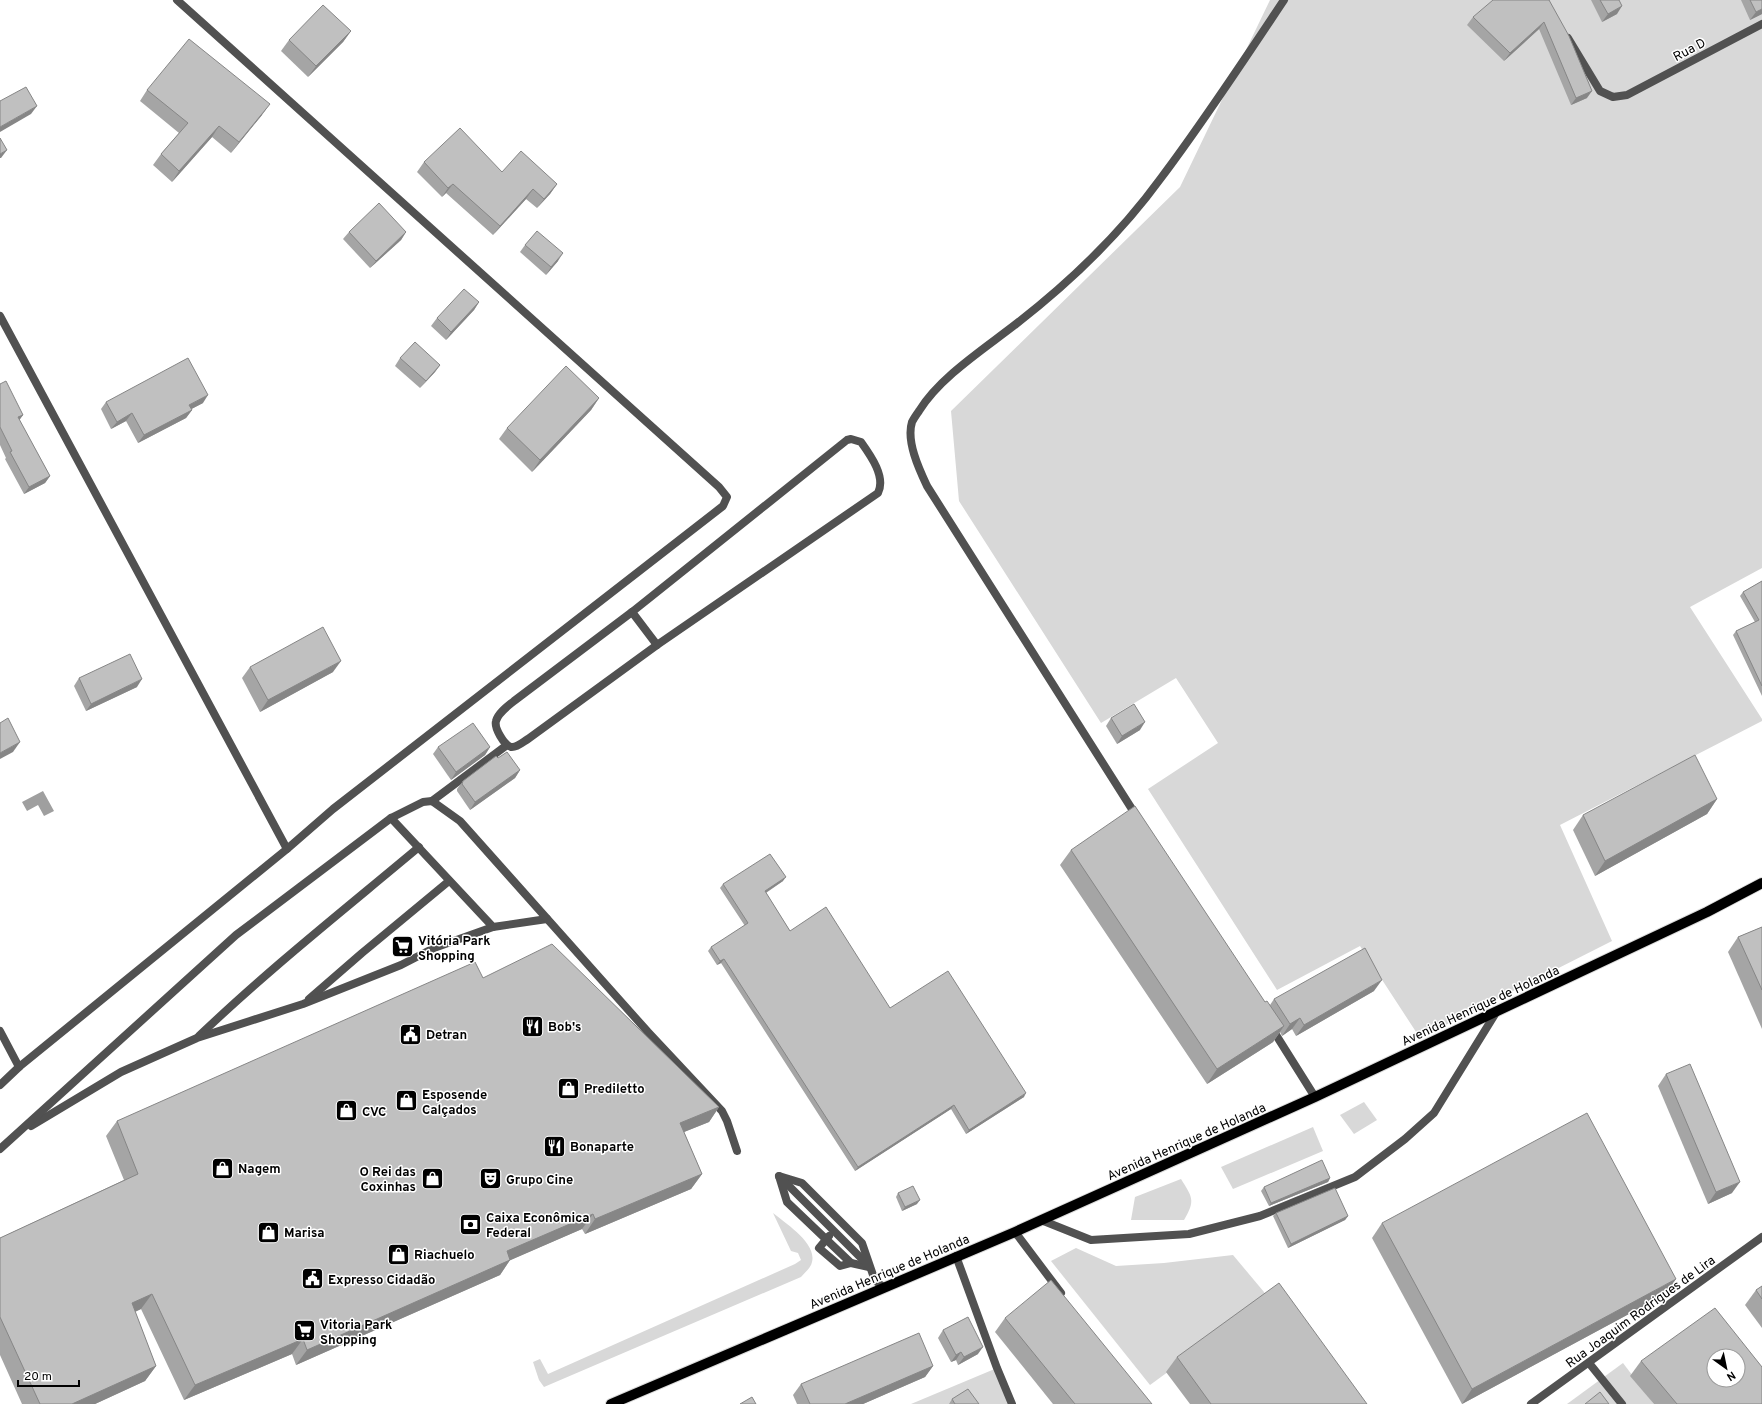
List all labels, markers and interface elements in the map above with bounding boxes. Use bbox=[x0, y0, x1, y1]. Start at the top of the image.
street label: Rua D bbox=[1671, 36, 1709, 66]
supermarket icon: Vitória Park Shopping bbox=[389, 934, 415, 960]
place label: Vitória Park Shopping bbox=[418, 934, 490, 965]
street label: Avenida Henrique de Holanda bbox=[1399, 963, 1562, 1050]
restaurant icon: Bob's bbox=[520, 1013, 546, 1039]
place label: Bob's bbox=[548, 1020, 582, 1036]
public building icon: Detran bbox=[398, 1021, 424, 1047]
place label: Detran bbox=[426, 1028, 467, 1044]
shop icon: Prediletto bbox=[555, 1075, 581, 1101]
place label: Prediletto bbox=[584, 1082, 645, 1098]
shop icon: Esposende Calçados bbox=[394, 1088, 420, 1114]
place label: Esposende Calçados bbox=[422, 1088, 487, 1119]
shop icon: CVC bbox=[333, 1098, 359, 1124]
street label: Avenida Henrique de Holanda bbox=[1105, 1101, 1269, 1185]
place label: CVC bbox=[362, 1105, 386, 1121]
restaurant icon: Bonaparte bbox=[542, 1133, 568, 1159]
place label: Bonaparte bbox=[570, 1140, 634, 1156]
shop icon: Nagem bbox=[210, 1155, 236, 1181]
place label: Nagem bbox=[238, 1162, 281, 1178]
place label: O Rei das Coxinhas bbox=[359, 1165, 416, 1196]
shop icon: O Rei das Coxinhas bbox=[419, 1165, 445, 1191]
theatre icon: Grupo Cine bbox=[477, 1166, 503, 1192]
place label: Grupo Cine bbox=[506, 1173, 573, 1189]
bank icon: Caixa Econômica Federal bbox=[458, 1211, 484, 1237]
place label: Caixa Econômica Federal bbox=[486, 1211, 589, 1242]
shop icon: Marisa bbox=[256, 1219, 282, 1245]
place label: Marisa bbox=[284, 1226, 324, 1242]
street label: Avenida Henrique de Holanda bbox=[807, 1232, 972, 1314]
shop icon: Riachuelo bbox=[385, 1241, 411, 1267]
place label: Riachuelo bbox=[414, 1248, 475, 1264]
street label: Rua Joaquim Rodrigues de Lira bbox=[1563, 1253, 1719, 1372]
public building icon: Expresso Cidadão bbox=[300, 1266, 326, 1292]
place label: Expresso Cidadão bbox=[328, 1273, 435, 1289]
supermarket icon: Vitoria Park Shopping bbox=[291, 1318, 317, 1344]
place label: Vitoria Park Shopping bbox=[320, 1318, 392, 1349]
north arrow bbox=[1706, 1348, 1746, 1388]
scale bar bbox=[18, 1362, 79, 1388]
text: N bbox=[1724, 1368, 1738, 1384]
text: 20 m bbox=[24, 1369, 52, 1385]

